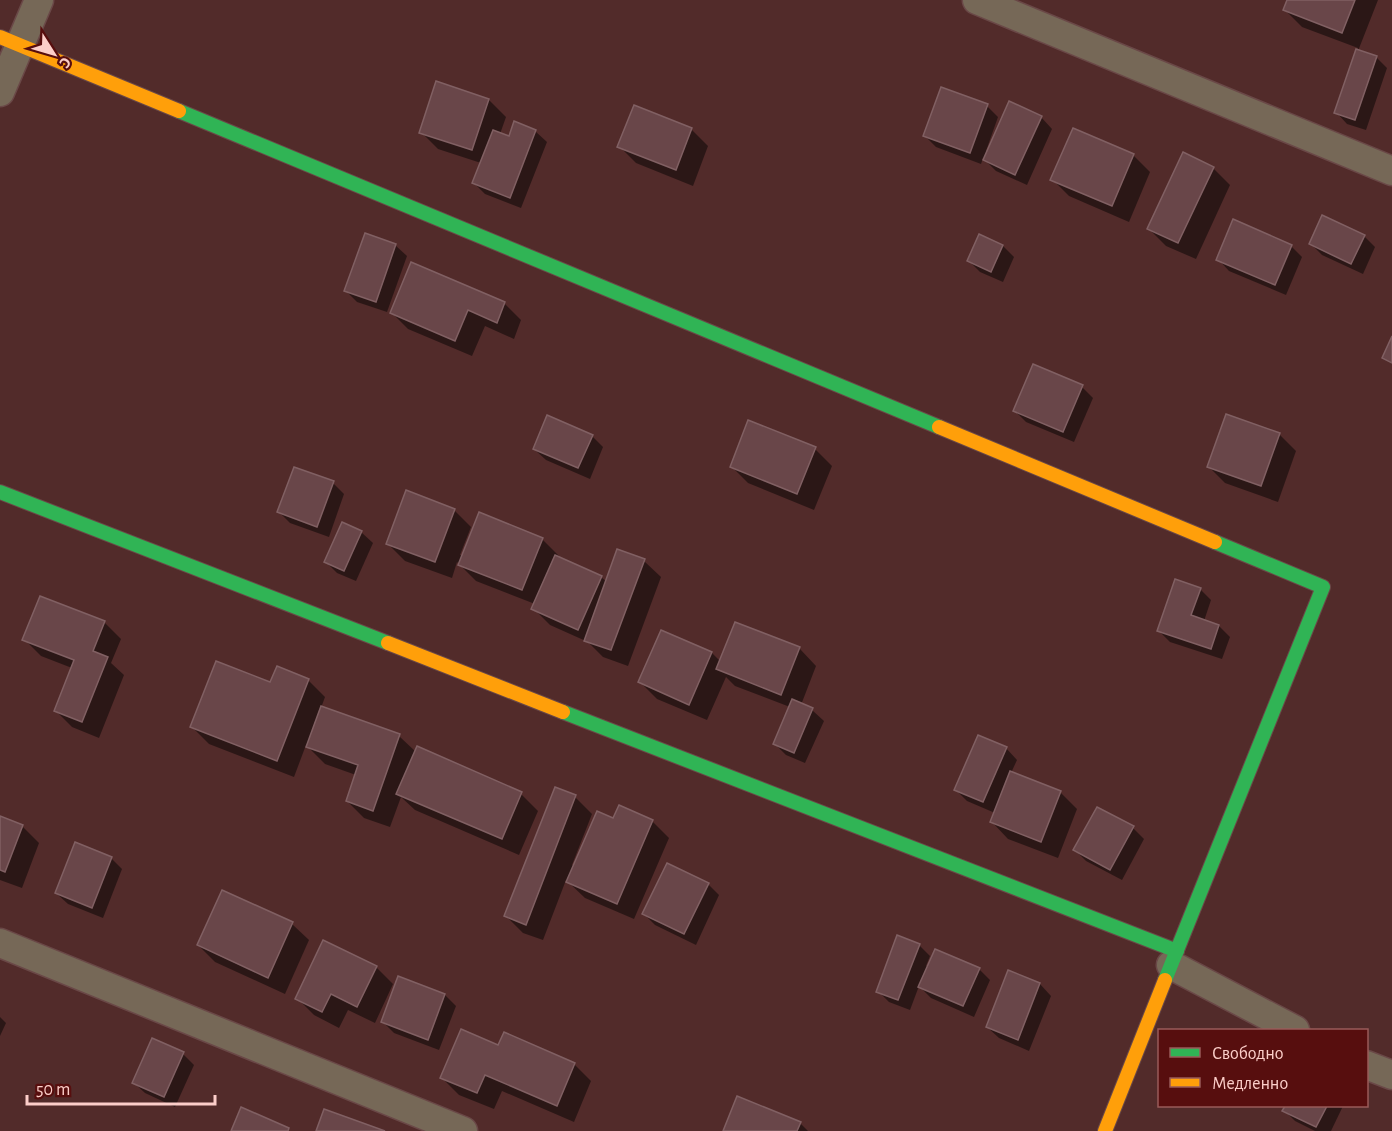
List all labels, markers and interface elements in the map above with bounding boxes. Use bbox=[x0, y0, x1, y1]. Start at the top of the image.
north arrow bbox=[24, 24, 84, 84]
text: С bbox=[56, 54, 74, 71]
legend bbox=[1158, 1029, 1368, 1107]
text: Свободно bbox=[1212, 1044, 1284, 1063]
scale bar bbox=[27, 1068, 214, 1106]
text: Медленно bbox=[1212, 1075, 1288, 1093]
text: 50 m bbox=[36, 1081, 70, 1099]

